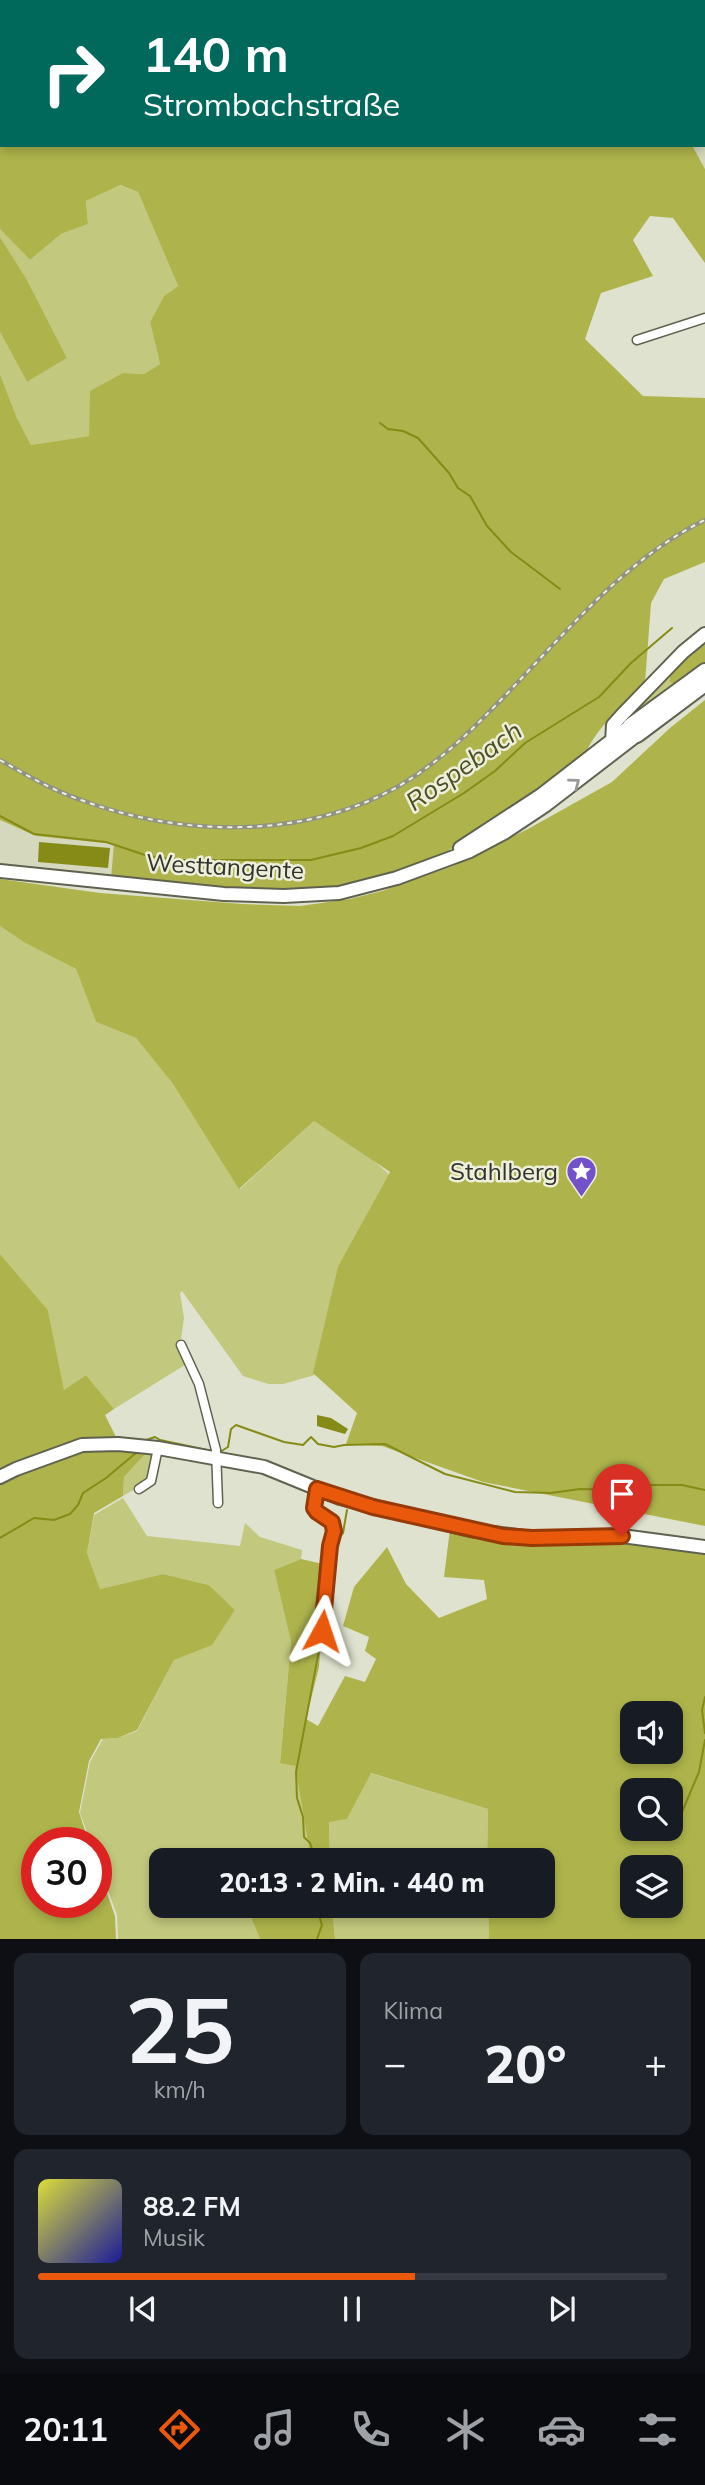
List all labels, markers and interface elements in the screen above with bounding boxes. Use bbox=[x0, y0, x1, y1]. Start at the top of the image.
text: 140 m bbox=[143, 23, 289, 84]
icon: right bbox=[28, 28, 119, 119]
text: Strombachstraße bbox=[143, 84, 400, 124]
water label: Rospebach bbox=[399, 714, 528, 818]
one-way arrow bbox=[568, 779, 580, 791]
street label: Westtangente bbox=[145, 847, 305, 885]
place icon: Stahlberg bbox=[564, 1155, 598, 1199]
place label: Stahlberg bbox=[450, 1156, 558, 1186]
pin bbox=[592, 1464, 652, 1536]
icon: arrive bbox=[603, 1475, 641, 1513]
position arrow bbox=[285, 1594, 359, 1668]
map controls bbox=[620, 1701, 683, 1918]
button: sound bbox=[620, 1701, 683, 1764]
button: search bbox=[620, 1778, 683, 1841]
speed limit sign: 30 bbox=[21, 1827, 112, 1918]
button: layers bbox=[620, 1855, 683, 1918]
text: 20:13 · 2 Min. · 440 m bbox=[219, 1866, 485, 1899]
text: 25 bbox=[125, 1972, 234, 2086]
text: Klima bbox=[384, 1996, 443, 2025]
text: 20° bbox=[484, 2031, 566, 2096]
text: − bbox=[384, 2039, 406, 2087]
text: + bbox=[644, 2039, 667, 2087]
text: km/h bbox=[154, 2075, 206, 2104]
text: 88.2 FM bbox=[143, 2190, 241, 2223]
text: Musik bbox=[143, 2223, 205, 2252]
icon: previous bbox=[124, 2290, 162, 2328]
icon: pause bbox=[333, 2290, 371, 2328]
icon: next bbox=[543, 2290, 581, 2328]
icon: directions bbox=[155, 2405, 204, 2454]
icon: music bbox=[250, 2405, 299, 2454]
icon: phone bbox=[346, 2405, 395, 2454]
icon: climate bbox=[441, 2405, 490, 2454]
icon: car bbox=[537, 2405, 586, 2454]
icon: filters bbox=[633, 2405, 682, 2454]
text: 20:11 bbox=[23, 2409, 108, 2449]

